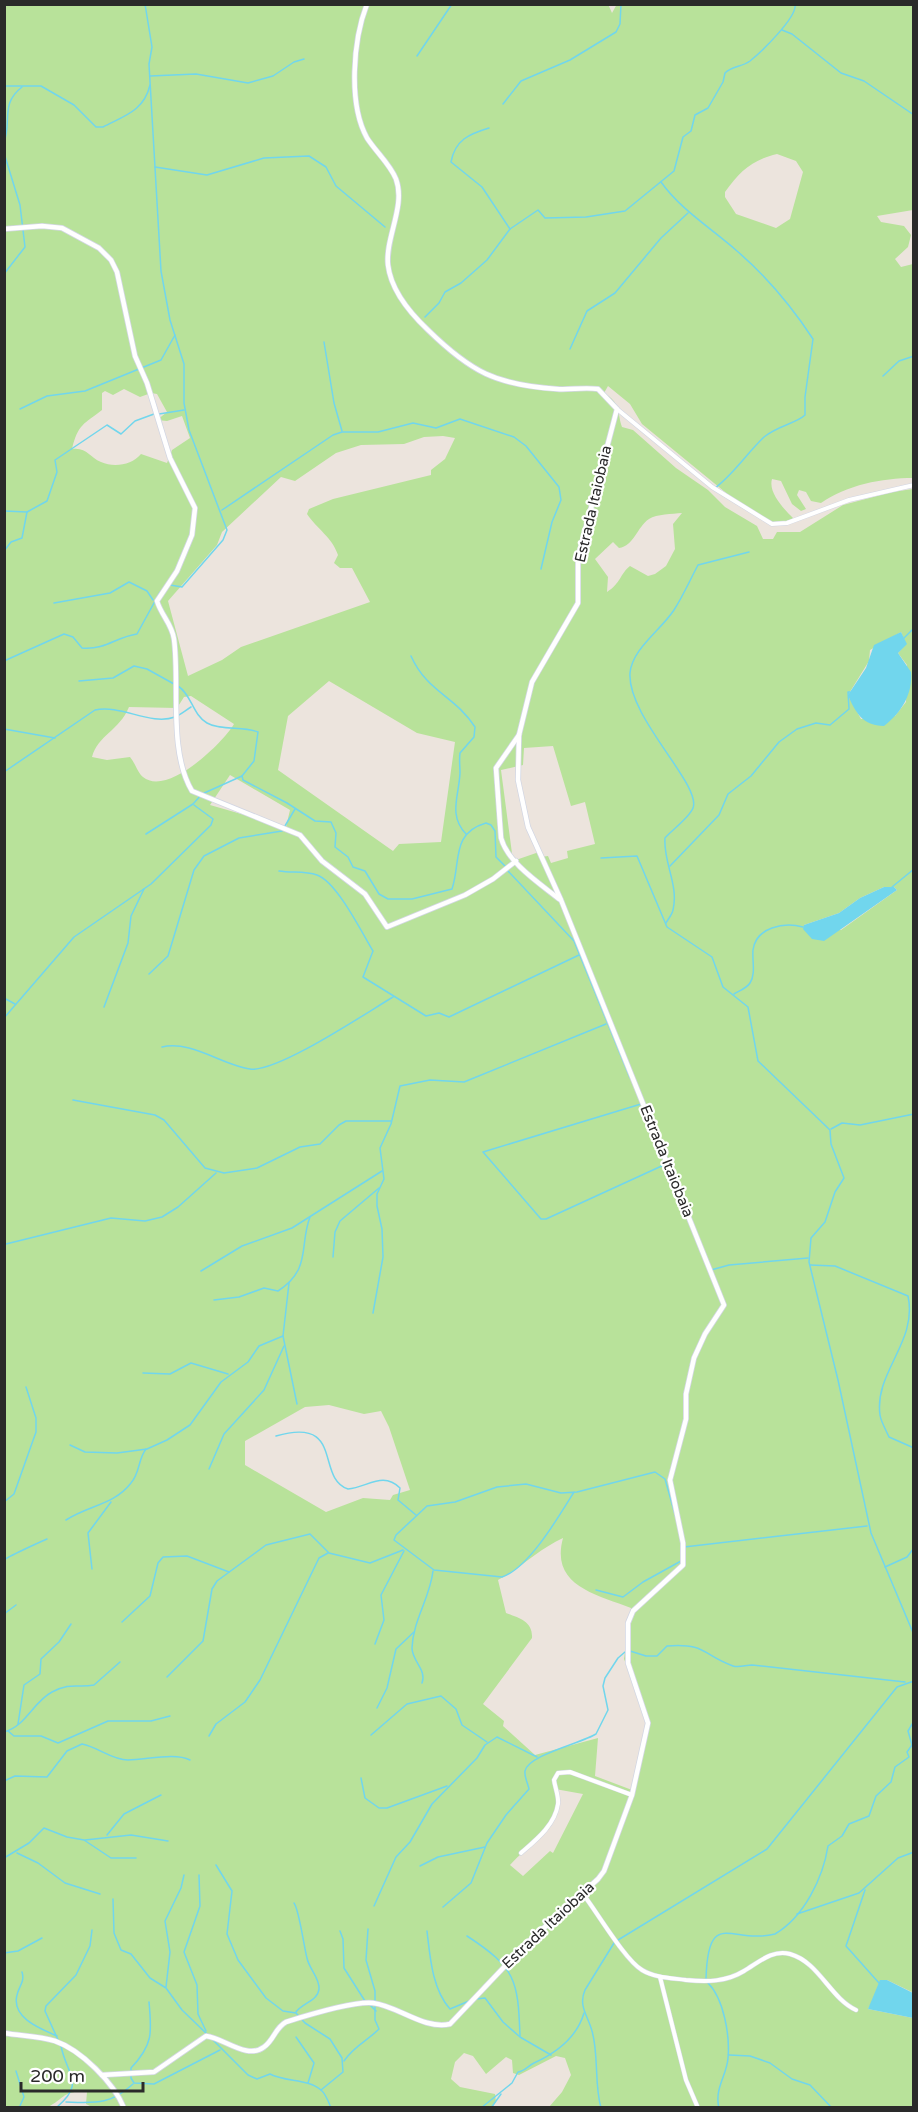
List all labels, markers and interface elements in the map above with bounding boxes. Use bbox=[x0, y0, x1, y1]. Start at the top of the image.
street label: Estrada Itaiobaia bbox=[571, 444, 615, 564]
street label: Estrada Itaiobaia bbox=[636, 1102, 698, 1220]
street label: Estrada Itaiobaia bbox=[498, 1878, 598, 1972]
scale bar bbox=[21, 2055, 142, 2093]
text: 200 m bbox=[30, 2065, 85, 2087]

